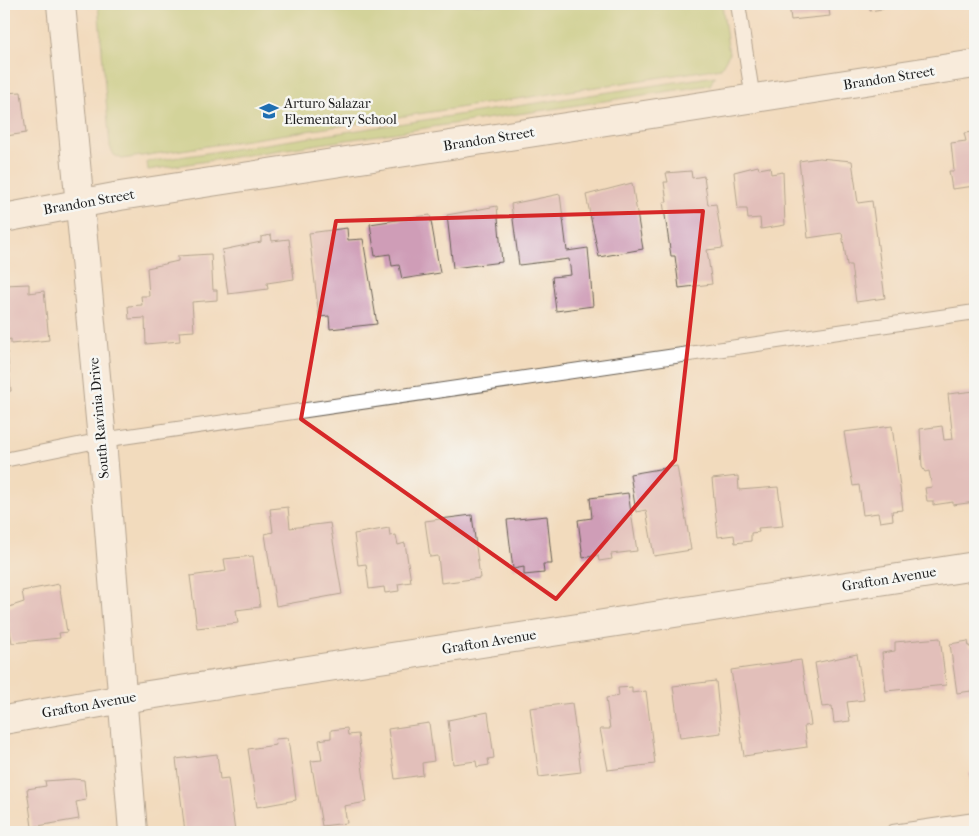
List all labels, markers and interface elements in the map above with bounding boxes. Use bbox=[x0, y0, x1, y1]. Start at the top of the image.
street label: Brandon Street bbox=[842, 62, 936, 94]
place label: Arturo Salazar Elementary School bbox=[283, 95, 397, 128]
school or university icon: Arturo Salazar Elementary School bbox=[258, 100, 280, 122]
street label: Brandon Street bbox=[442, 123, 536, 155]
street label: Brandon Street bbox=[42, 186, 136, 218]
street label: South Ravinia Drive bbox=[85, 357, 113, 479]
street label: Grafton Avenue bbox=[841, 563, 937, 595]
street label: Grafton Avenue bbox=[441, 626, 537, 658]
street label: Grafton Avenue bbox=[41, 688, 137, 722]

